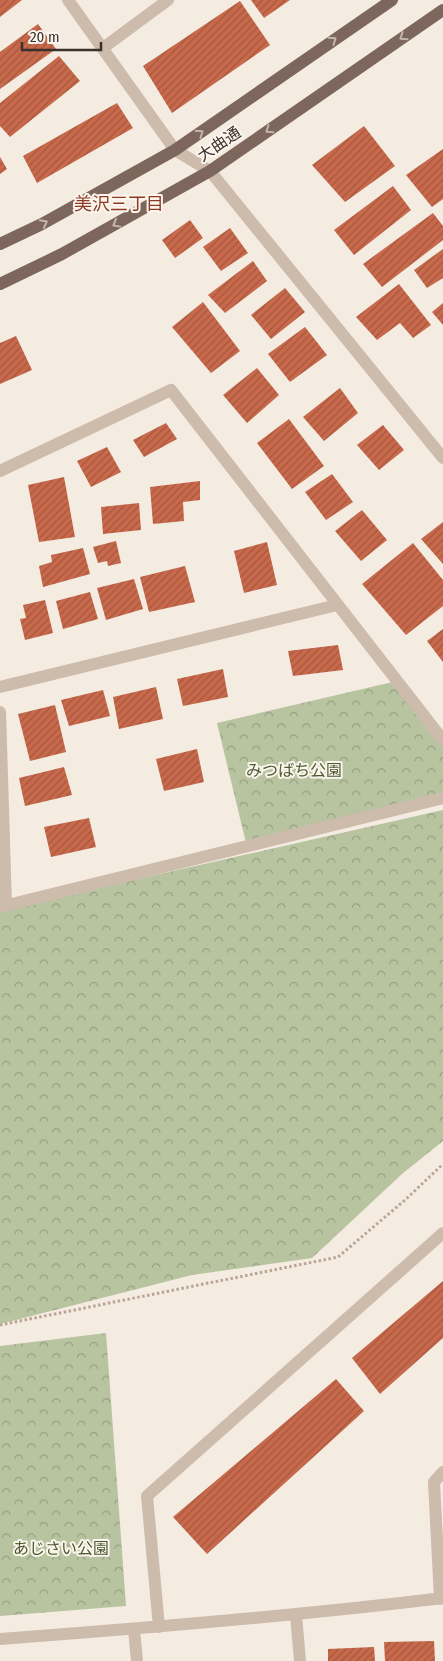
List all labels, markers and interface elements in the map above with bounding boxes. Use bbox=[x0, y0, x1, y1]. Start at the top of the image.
scale bar bbox=[22, 20, 101, 52]
text: 20 m bbox=[30, 28, 60, 46]
one-way arrow bbox=[399, 31, 408, 40]
one-way arrow bbox=[327, 37, 337, 46]
street label: 大曲通 bbox=[194, 123, 244, 165]
one-way arrow bbox=[265, 124, 275, 133]
one-way arrow bbox=[194, 130, 203, 139]
district label: 美沢三丁目 bbox=[74, 193, 164, 215]
one-way arrow bbox=[112, 218, 121, 228]
one-way arrow bbox=[39, 219, 48, 229]
park label: みつばち公園 bbox=[246, 761, 342, 780]
park label: あじさい公園 bbox=[13, 1539, 109, 1558]

